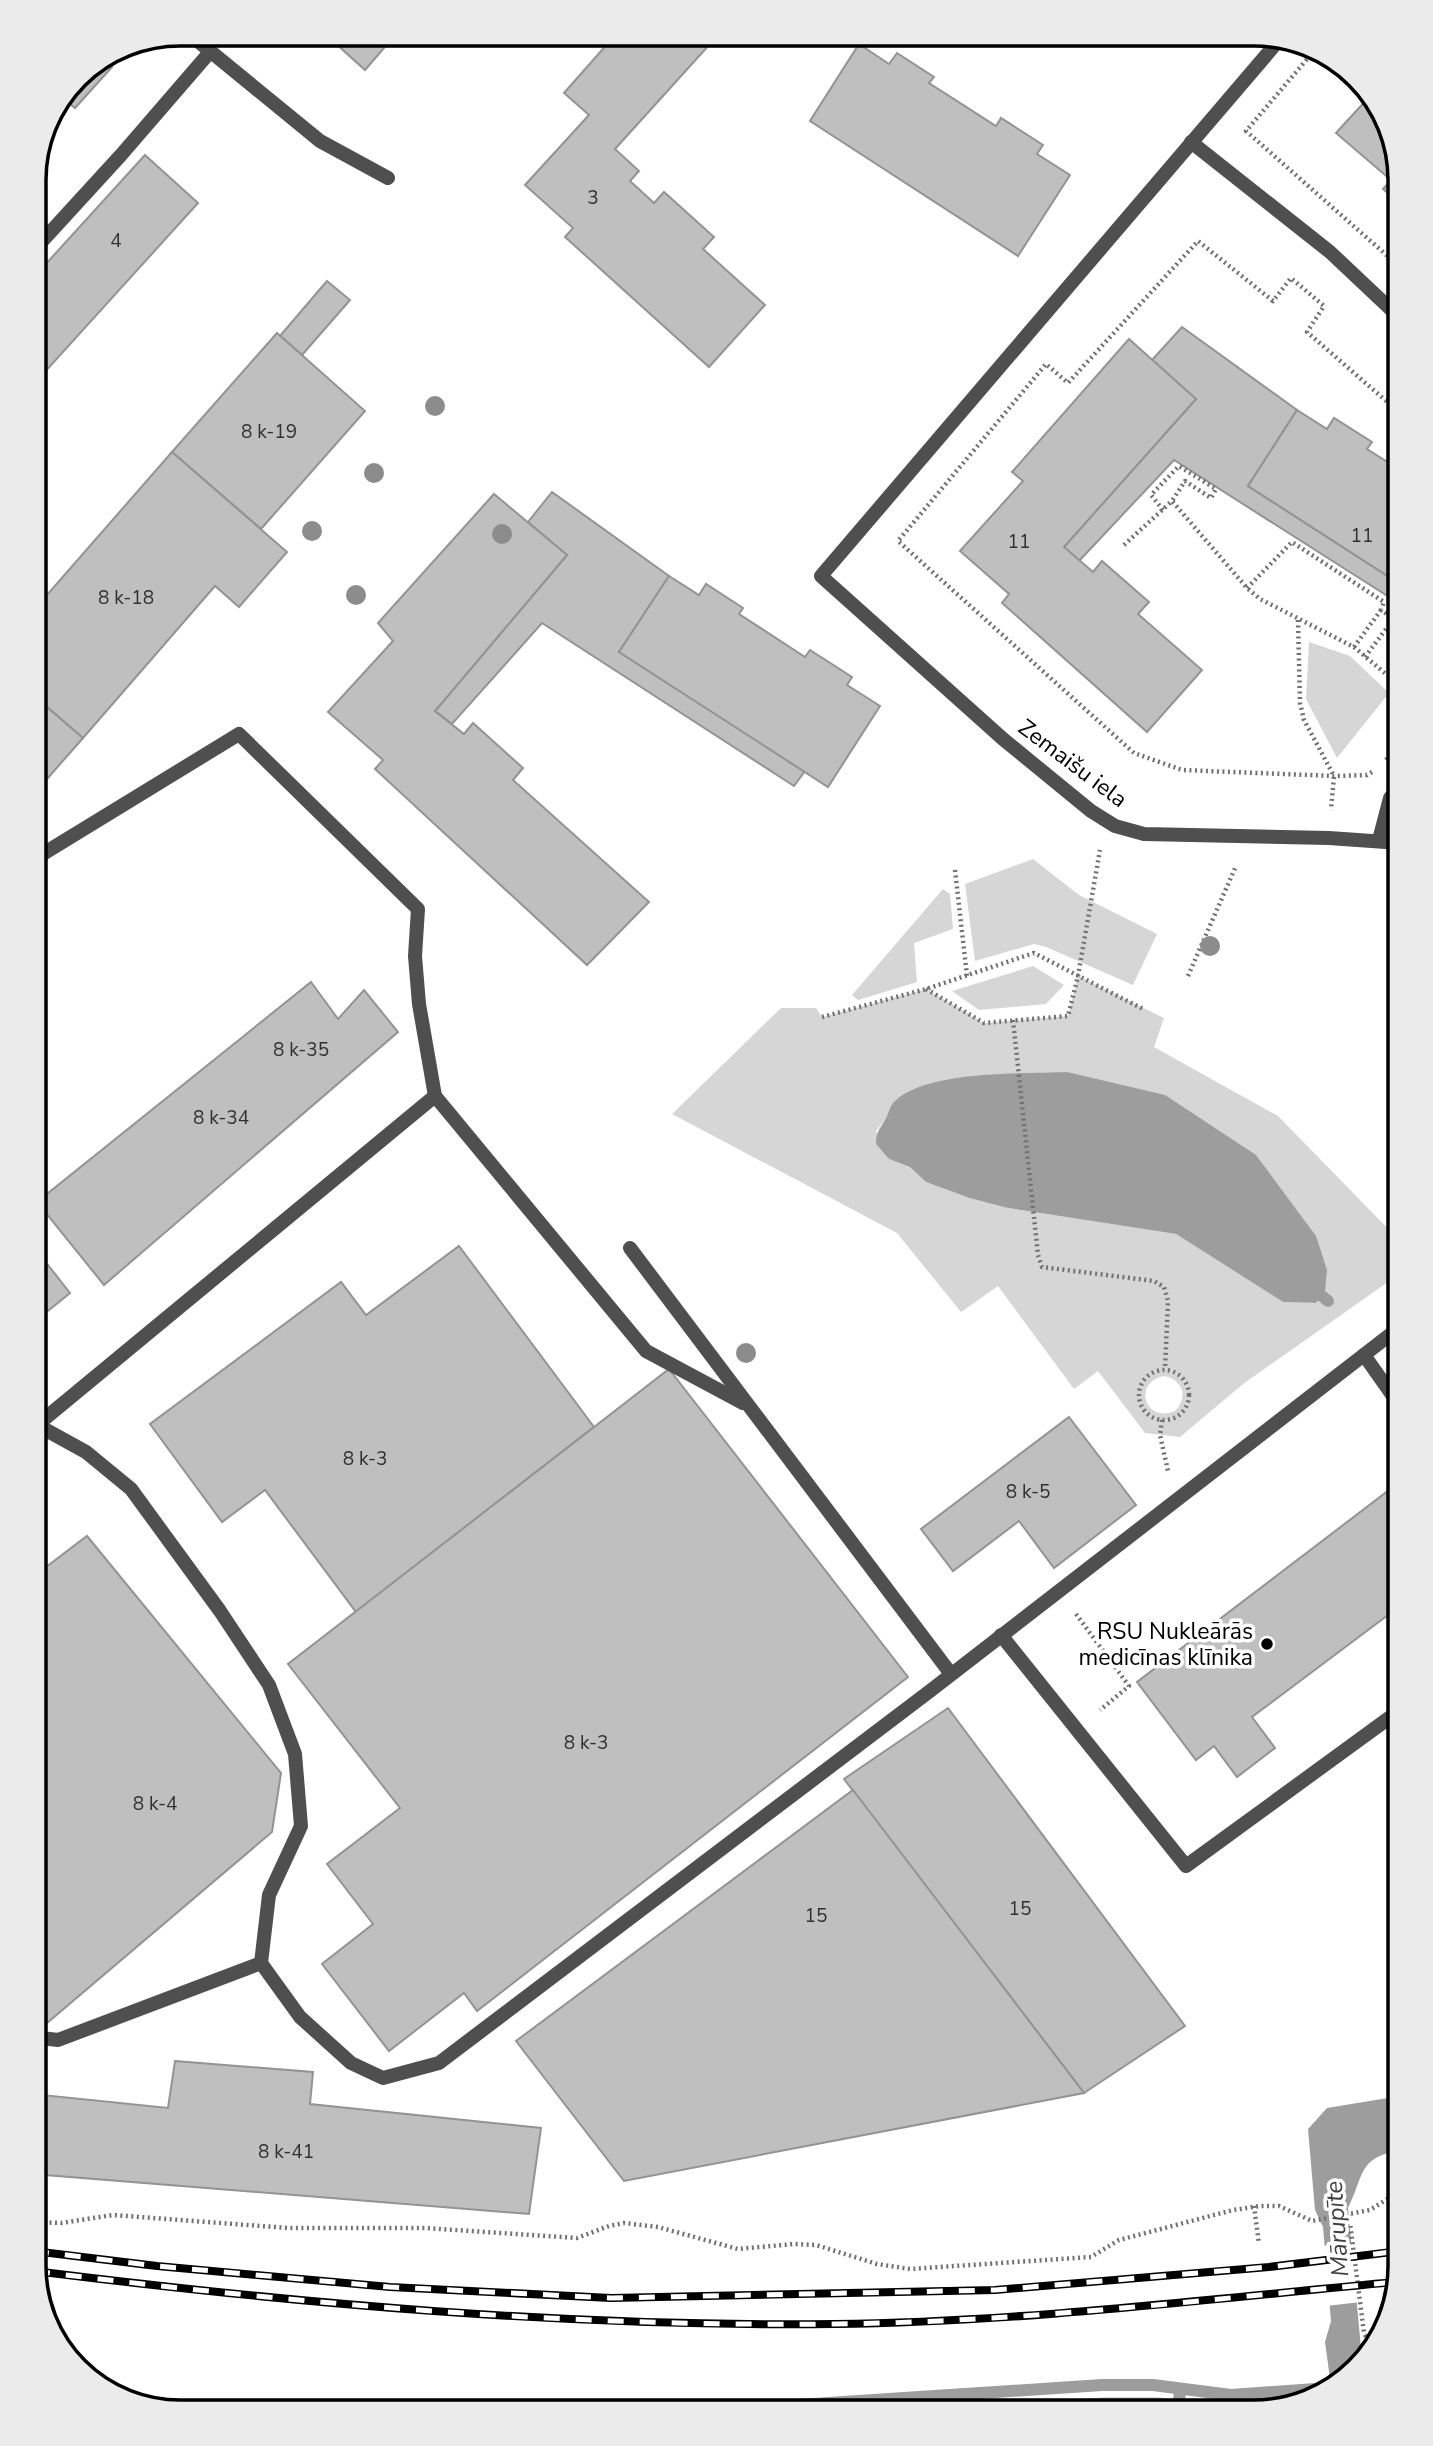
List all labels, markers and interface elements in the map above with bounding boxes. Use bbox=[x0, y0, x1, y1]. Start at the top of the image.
house number: 3 bbox=[587, 185, 599, 211]
house number: 4 bbox=[110, 228, 122, 254]
house number: 8 k-19 bbox=[241, 419, 297, 445]
house number: 11 bbox=[1351, 523, 1373, 549]
house number: 11 bbox=[1008, 529, 1030, 555]
house number: 8 k-18 bbox=[98, 585, 154, 611]
street label: Zemaišu iela bbox=[1012, 712, 1134, 815]
house number: 8 k-35 bbox=[273, 1037, 329, 1063]
house number: 8 k-34 bbox=[193, 1105, 249, 1131]
house number: 8 k-3 bbox=[343, 1446, 387, 1472]
house number: 8 k-5 bbox=[1006, 1479, 1050, 1505]
place label: RSU Nukleārās medicīnas klīnika bbox=[1078, 1616, 1253, 1673]
marker: RSU Nukleārās medicīnas klīnika bbox=[1259, 1636, 1275, 1652]
house number: 8 k-3 bbox=[564, 1730, 608, 1756]
house number: 8 k-4 bbox=[133, 1791, 177, 1817]
house number: 15 bbox=[1009, 1896, 1031, 1922]
house number: 15 bbox=[805, 1903, 827, 1929]
house number: 8 k-41 bbox=[258, 2139, 314, 2165]
water label: Mārupīte bbox=[1318, 2180, 1356, 2278]

